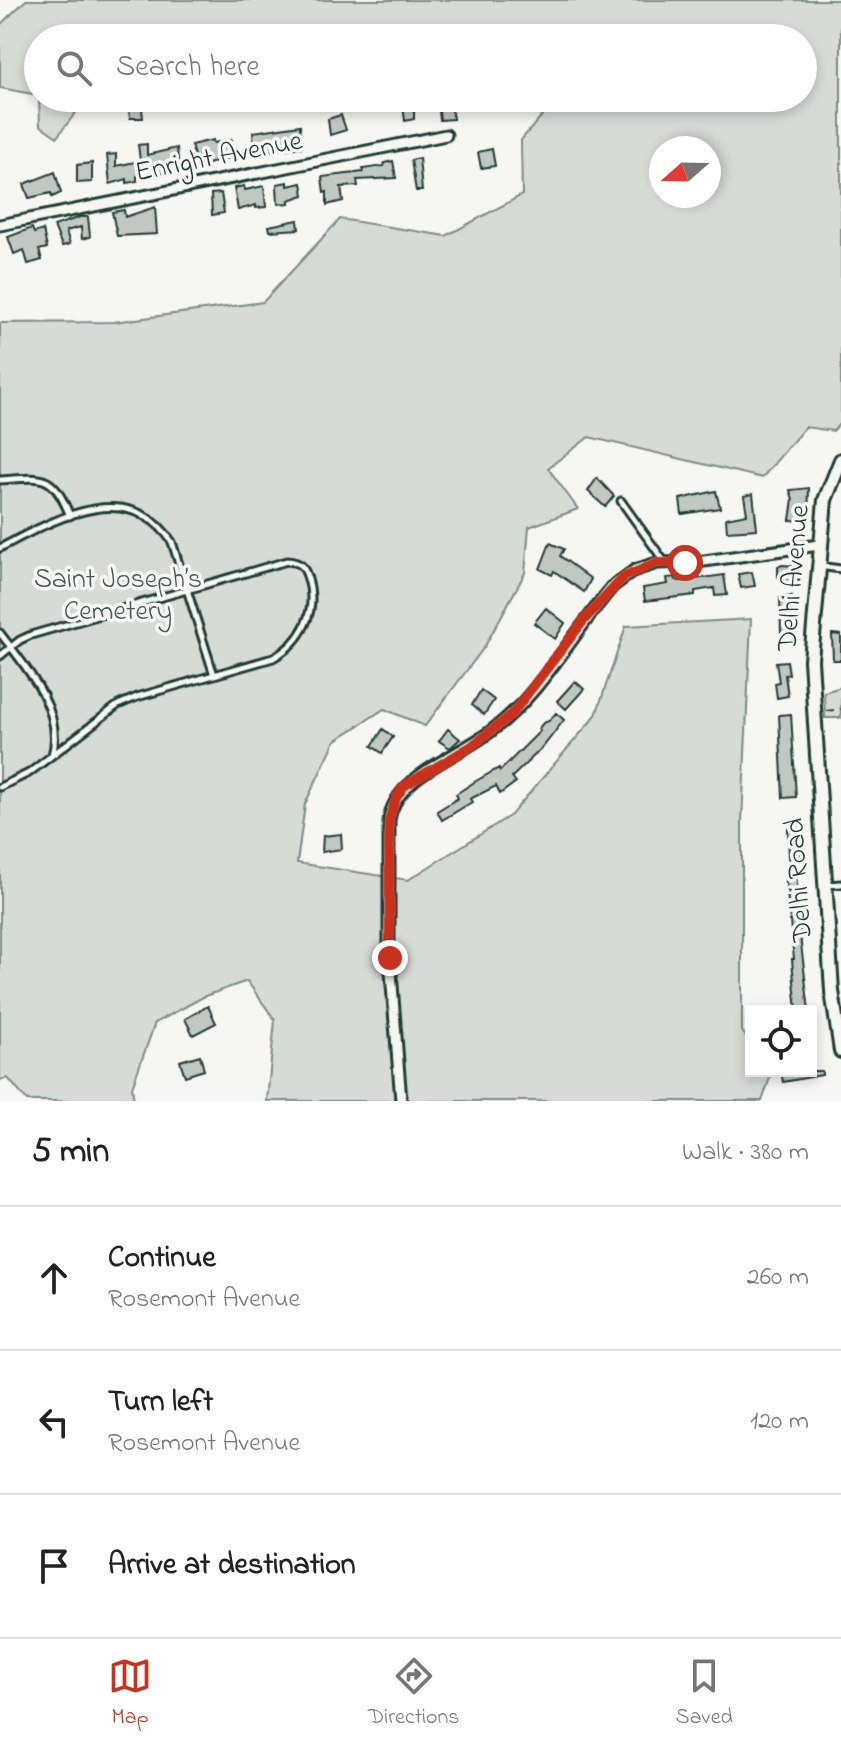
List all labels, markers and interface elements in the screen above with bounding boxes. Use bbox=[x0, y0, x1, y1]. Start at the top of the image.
search box bbox=[24, 24, 817, 112]
icon: search bbox=[52, 46, 96, 90]
text: Search here bbox=[116, 46, 260, 90]
street label: Enright Avenue bbox=[132, 122, 307, 194]
north arrow bbox=[649, 136, 721, 208]
street label: Delhi Avenue bbox=[768, 503, 822, 654]
route start bbox=[667, 545, 703, 581]
park label: Saint Joseph’s Cemetery bbox=[34, 560, 202, 633]
street label: Delhi Road bbox=[775, 816, 825, 944]
route end bbox=[372, 940, 408, 976]
map controls bbox=[745, 1005, 817, 1077]
button: locate bbox=[745, 1005, 817, 1077]
text: 5 min bbox=[32, 1128, 109, 1178]
text: Walk · 380 m bbox=[682, 1134, 809, 1172]
text: Continue bbox=[108, 1237, 216, 1281]
icon: ahead bbox=[32, 1256, 76, 1300]
text: 260 m bbox=[747, 1259, 809, 1297]
text: Rosemont Avenue bbox=[108, 1281, 300, 1319]
text: Turn left bbox=[108, 1381, 213, 1425]
icon: left bbox=[32, 1400, 76, 1444]
text: 120 m bbox=[750, 1403, 809, 1441]
text: Rosemont Avenue bbox=[108, 1425, 300, 1463]
icon: arrive bbox=[32, 1544, 76, 1588]
text: Arrive at destination bbox=[108, 1544, 356, 1588]
tab: Map bbox=[108, 1654, 152, 1734]
tab: Directions bbox=[368, 1654, 459, 1734]
tab: Saved bbox=[676, 1654, 733, 1734]

